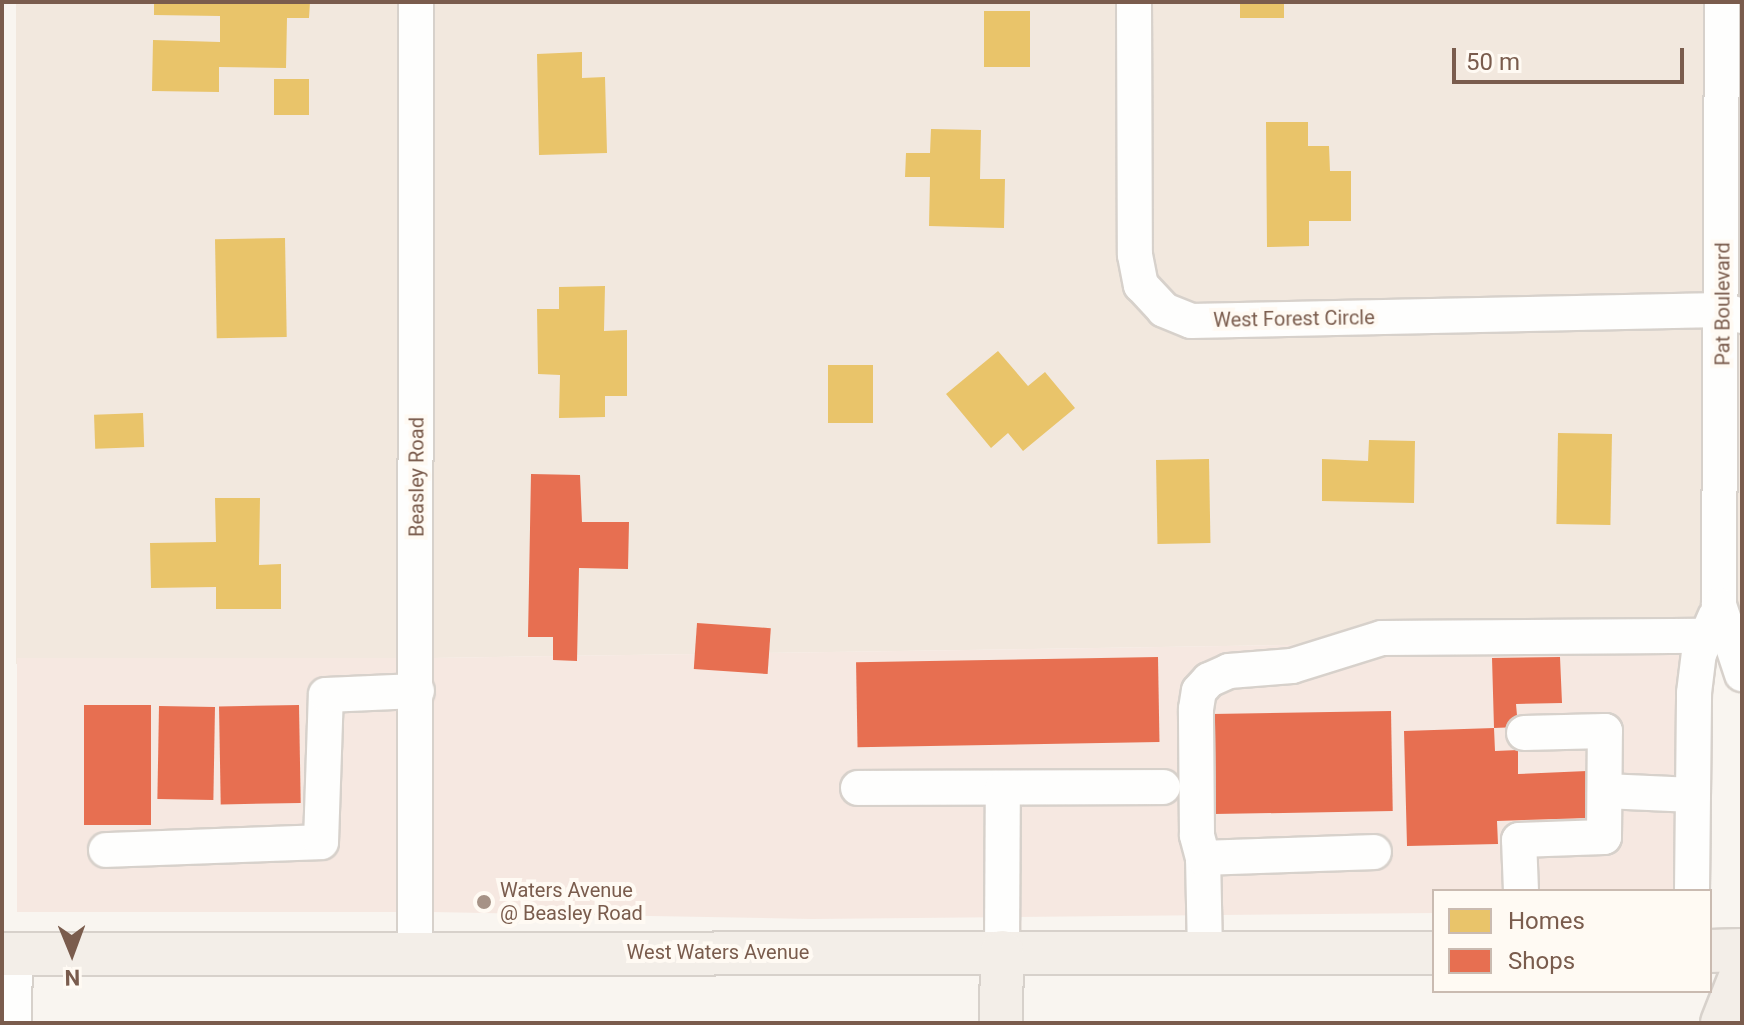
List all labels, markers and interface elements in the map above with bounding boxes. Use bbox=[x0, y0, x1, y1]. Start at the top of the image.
scale bar bbox=[1456, 32, 1688, 82]
text: 50 m bbox=[1466, 48, 1520, 76]
street label: Pat Boulevard bbox=[1711, 242, 1735, 366]
street label: West Forest Circle bbox=[1213, 306, 1375, 332]
street label: Beasley Road bbox=[405, 417, 429, 537]
place label: Waters Avenue @ Beasley Road bbox=[500, 878, 643, 925]
legend bbox=[1432, 889, 1712, 993]
marker: Waters Avenue @ Beasley Road bbox=[475, 893, 493, 911]
text: Homes bbox=[1508, 907, 1585, 935]
north arrow bbox=[32, 913, 112, 993]
street label: West Waters Avenue bbox=[627, 940, 809, 964]
text: Shops bbox=[1508, 947, 1575, 975]
text: N bbox=[64, 965, 80, 990]

